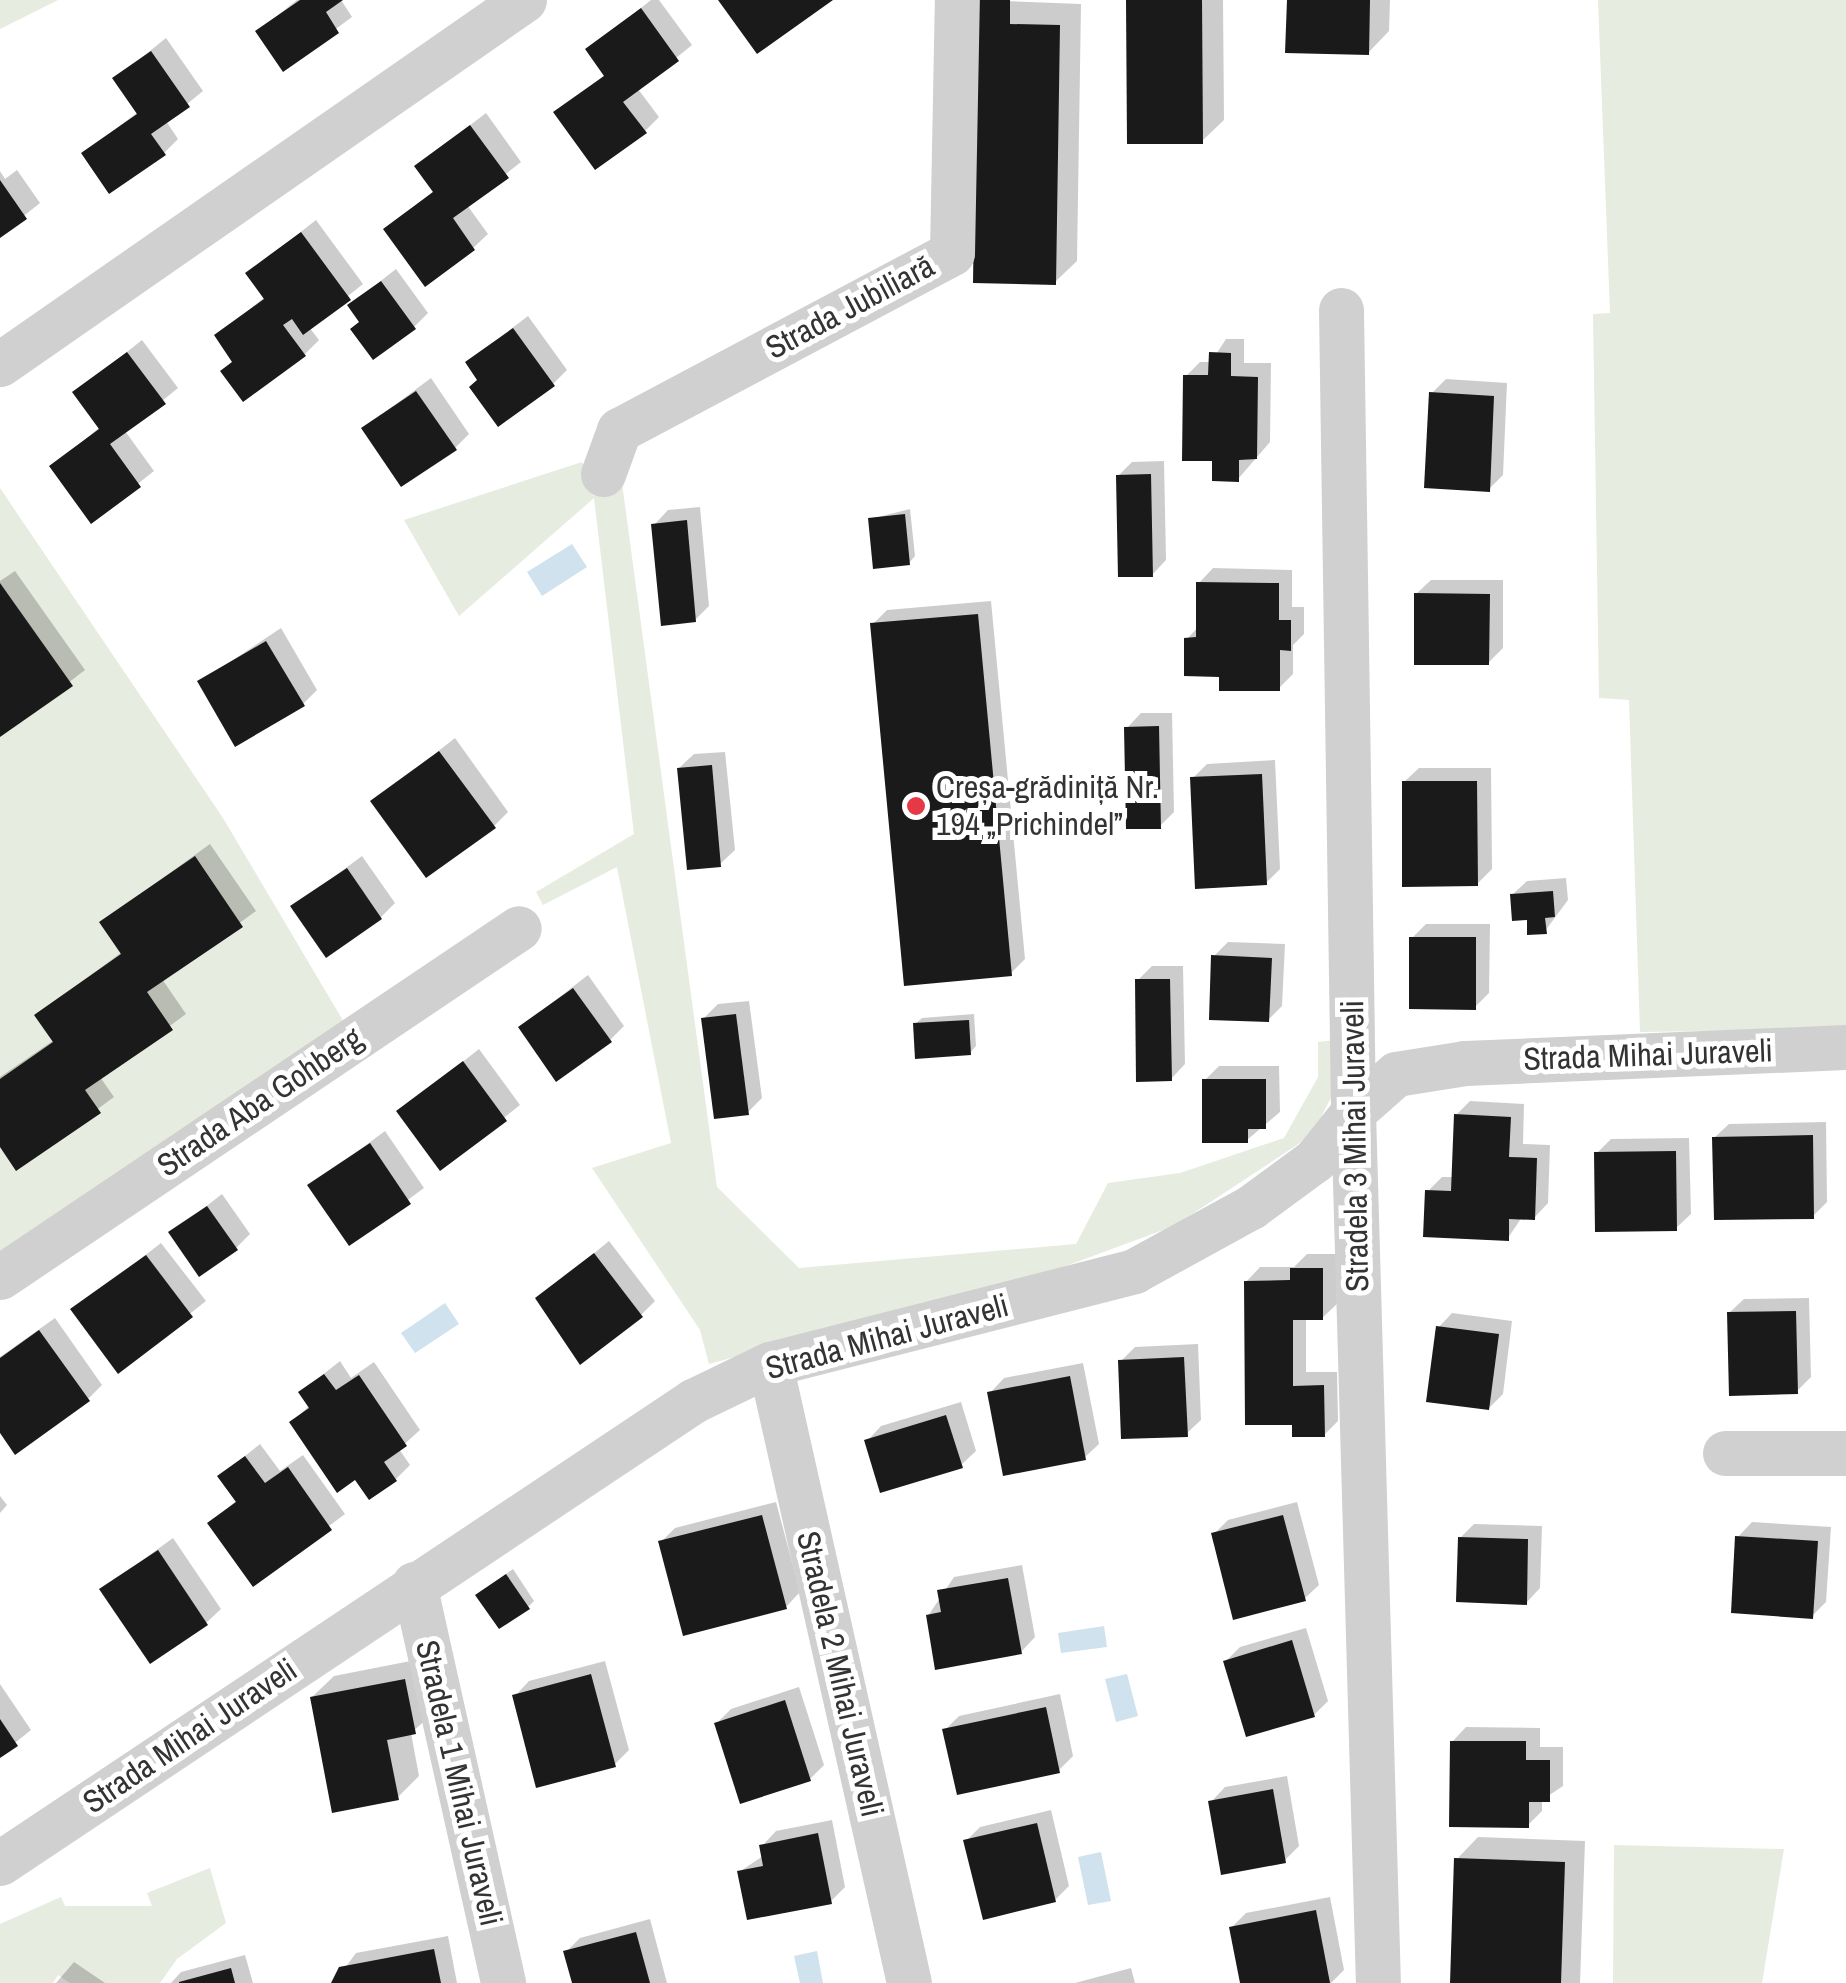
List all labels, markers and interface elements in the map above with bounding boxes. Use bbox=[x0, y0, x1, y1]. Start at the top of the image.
street label: Strada Jubiliară bbox=[759, 247, 941, 367]
place label: Creșa-grădiniță Nr. 194 „Prichindel” bbox=[936, 769, 1159, 844]
marker: Creșa-grădiniță Nr. 194 „Prichindel” bbox=[905, 795, 927, 817]
street label: Stradela 3 Mihai Juraveli bbox=[1333, 1000, 1377, 1292]
street label: Strada Aba Gohberg bbox=[149, 1019, 371, 1185]
street label: Strada Mihai Juraveli bbox=[1523, 1031, 1773, 1079]
street label: Strada Mihai Juraveli bbox=[762, 1286, 1012, 1388]
street label: Stradela 2 Mihai Juraveli bbox=[788, 1528, 892, 1820]
street label: Stradela 1 Mihai Juraveli bbox=[407, 1637, 511, 1929]
street label: Strada Mihai Juraveli bbox=[76, 1650, 304, 1822]

